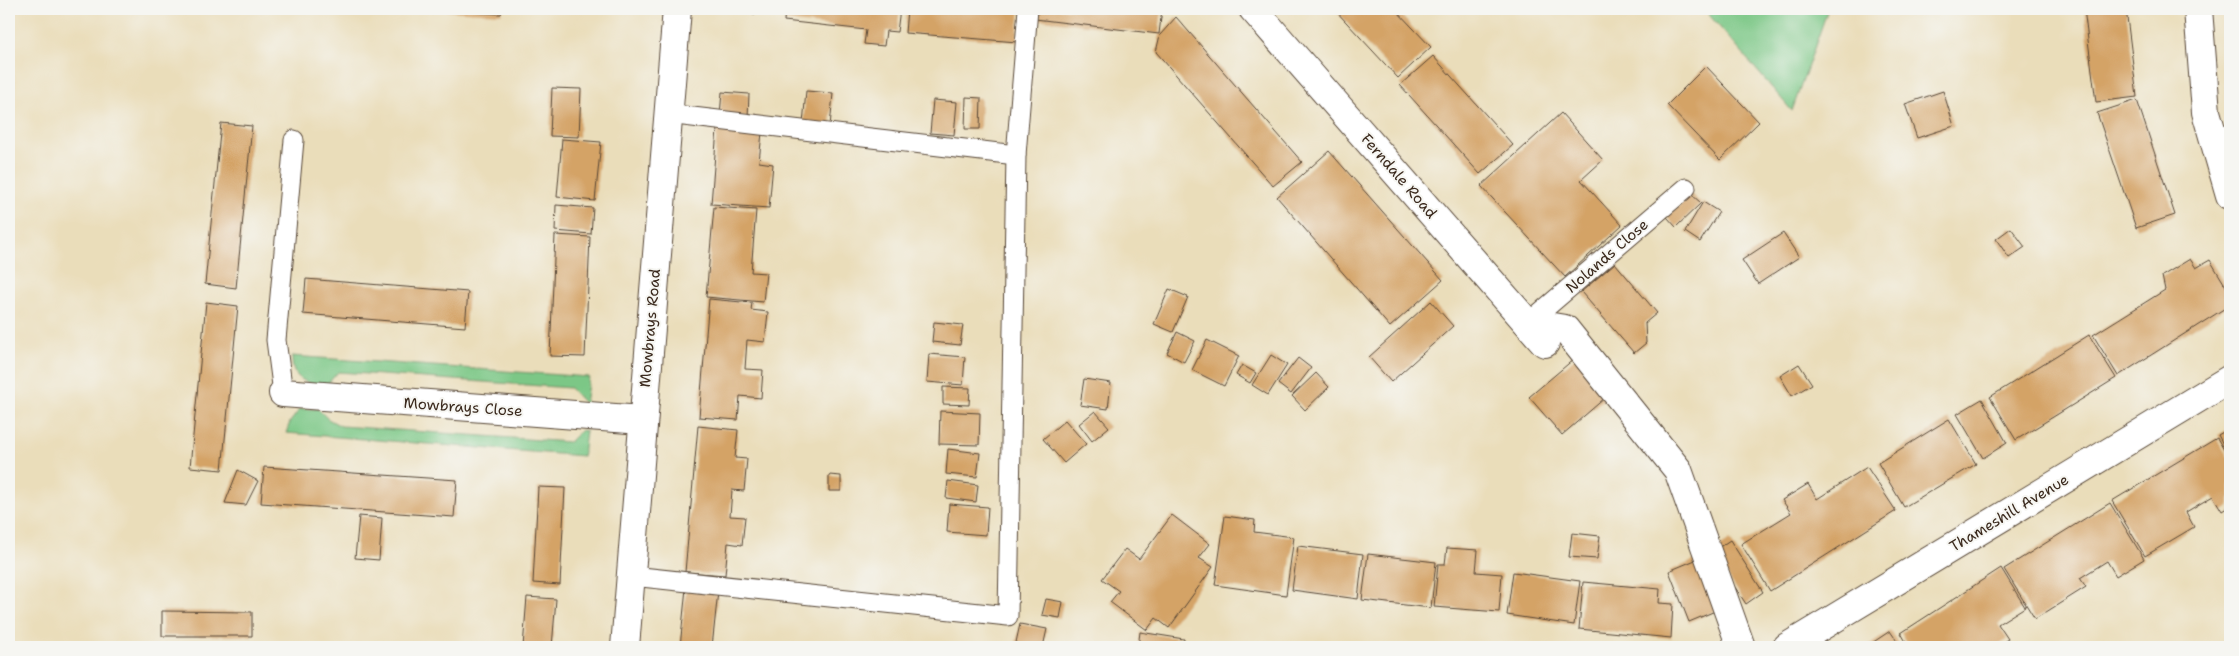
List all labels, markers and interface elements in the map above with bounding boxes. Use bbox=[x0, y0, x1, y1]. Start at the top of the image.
street label: Ferndale Road bbox=[1357, 129, 1442, 223]
street label: Nolands Close bbox=[1561, 215, 1653, 297]
street label: Mowbrays Road bbox=[635, 267, 665, 388]
street label: Mowbrays Close bbox=[403, 393, 523, 421]
street label: Thameshill Avenue bbox=[1946, 469, 2072, 557]

